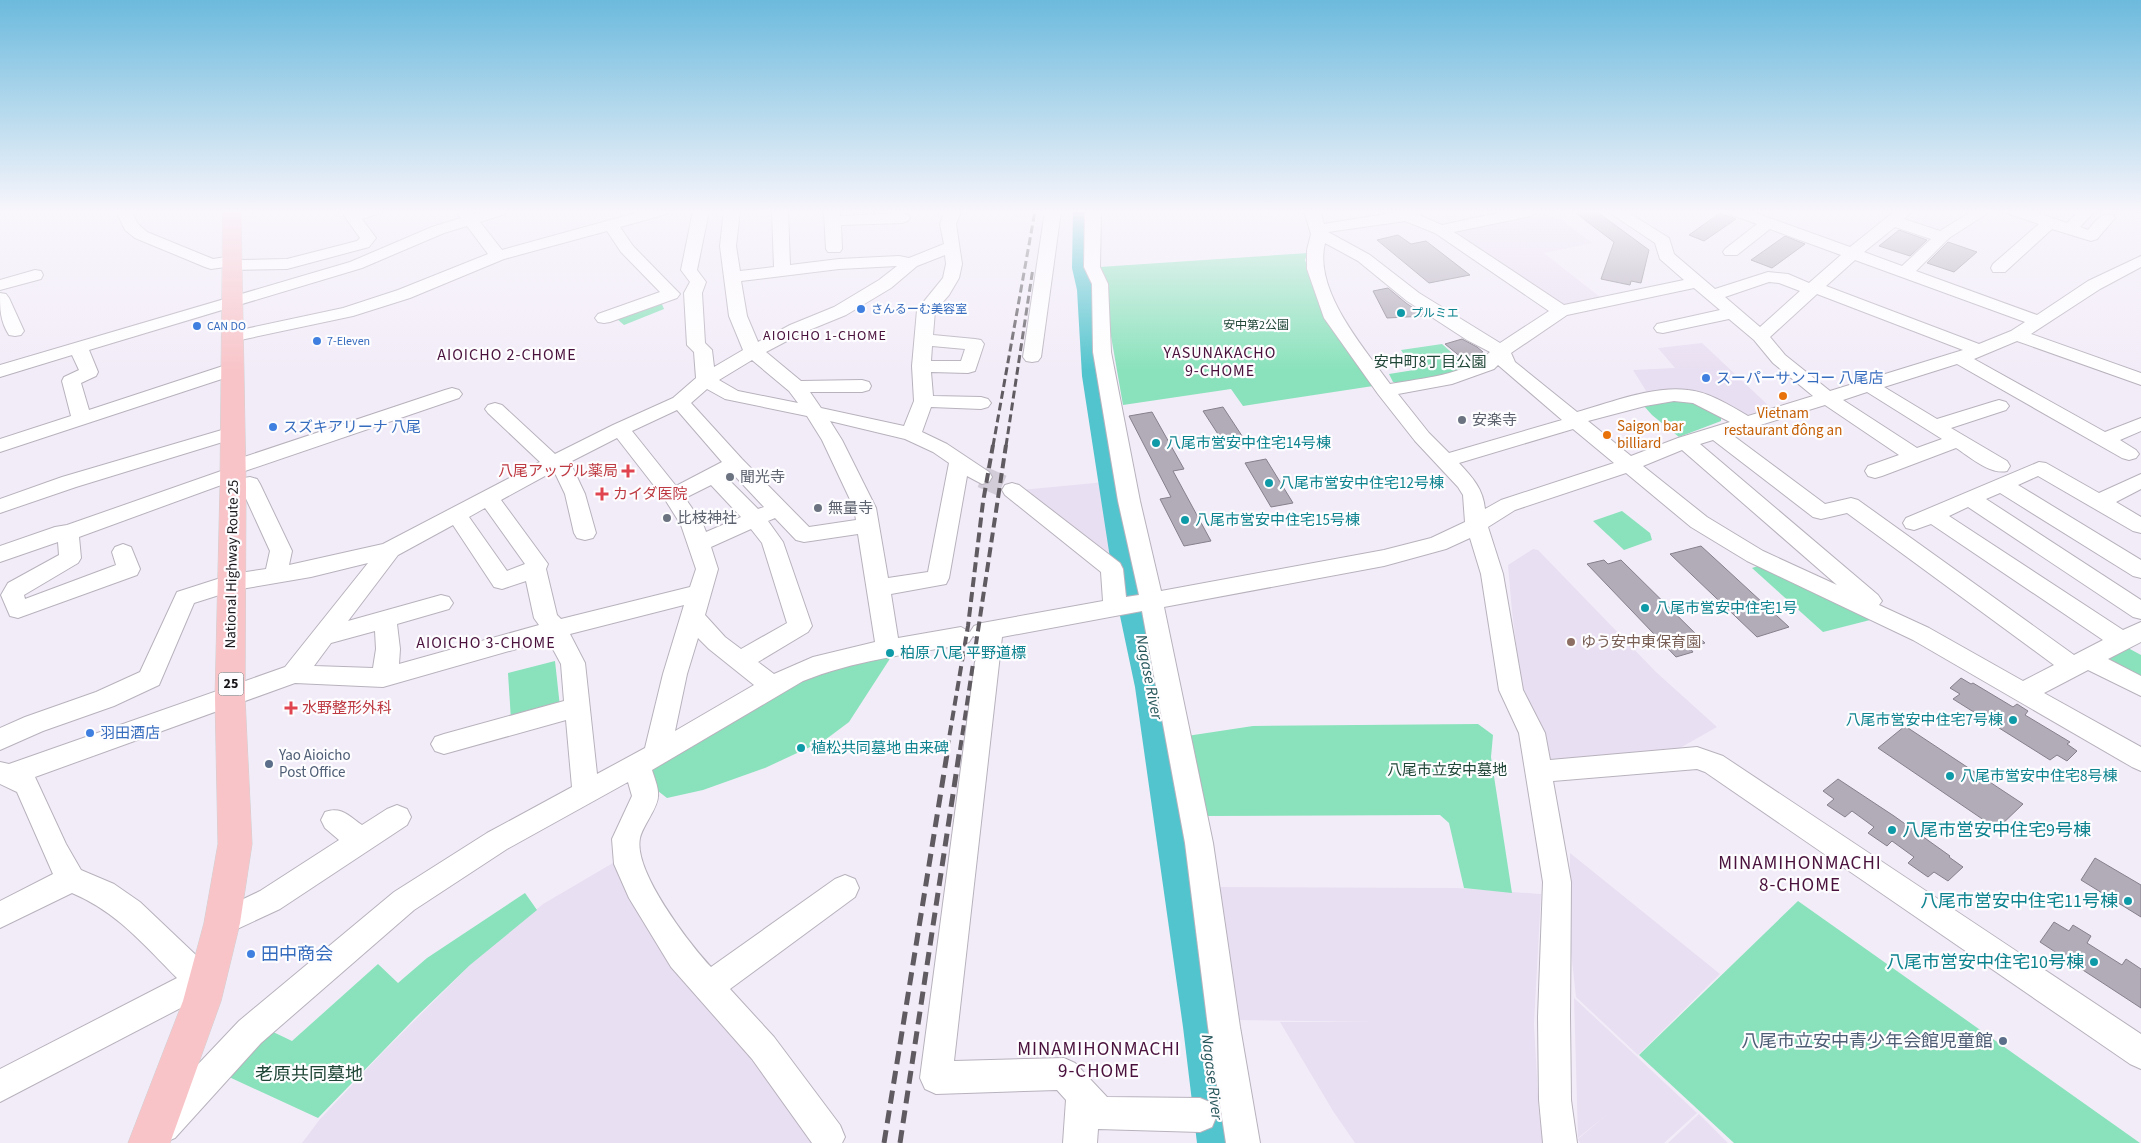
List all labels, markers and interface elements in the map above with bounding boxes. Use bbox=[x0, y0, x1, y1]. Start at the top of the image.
place label: さんるーむ美容室 bbox=[871, 301, 967, 318]
marker: さんるーむ美容室 bbox=[855, 303, 867, 315]
place label: プルミエ bbox=[1411, 305, 1459, 322]
marker: プルミエ bbox=[1395, 307, 1407, 319]
park label: 安中第2公園 bbox=[1223, 317, 1289, 334]
place label: CAN DO bbox=[207, 318, 246, 335]
marker: CAN DO bbox=[191, 320, 203, 332]
district label: AIOICHO 1-CHOME bbox=[763, 326, 887, 346]
place label: 7-Eleven bbox=[327, 333, 370, 350]
marker: 7-Eleven bbox=[311, 335, 323, 347]
district label: YASUNAKACHO 9-CHOME bbox=[1163, 342, 1276, 382]
district label: AIOICHO 2-CHOME bbox=[437, 344, 577, 366]
park label: 安中町8丁目公園 bbox=[1374, 352, 1486, 373]
place label: スーパーサンコー 八尾店 bbox=[1716, 368, 1884, 389]
marker: スーパーサンコー 八尾店 bbox=[1700, 372, 1712, 384]
marker: Vietnam restaurant đông an bbox=[1777, 390, 1789, 402]
place label: Vietnam restaurant đông an bbox=[1724, 403, 1842, 441]
place label: 安楽寺 bbox=[1472, 410, 1517, 431]
marker: 安楽寺 bbox=[1456, 414, 1468, 426]
place label: Saigon bar billiard bbox=[1617, 416, 1685, 454]
place label: スズキアリーナ 八尾 bbox=[283, 417, 421, 438]
marker: スズキアリーナ 八尾 bbox=[267, 421, 279, 433]
marker: Saigon bar billiard bbox=[1601, 429, 1613, 441]
place label: 八尾市営安中住宅14号棟 bbox=[1166, 433, 1331, 454]
marker: 八尾市営安中住宅14号棟 bbox=[1150, 437, 1162, 449]
place label: 八尾アップル薬局 bbox=[498, 461, 618, 482]
marker: 八尾アップル薬局 bbox=[622, 465, 634, 477]
place label: 聞光寺 bbox=[740, 467, 785, 488]
marker: 聞光寺 bbox=[724, 471, 736, 483]
place label: 八尾市営安中住宅12号棟 bbox=[1279, 473, 1444, 494]
marker: 八尾市営安中住宅12号棟 bbox=[1263, 477, 1275, 489]
street label: National Highway Route 25 bbox=[220, 479, 244, 649]
place label: カイダ医院 bbox=[613, 484, 687, 505]
marker: カイダ医院 bbox=[595, 487, 609, 501]
place label: 無量寺 bbox=[828, 498, 873, 519]
marker: 無量寺 bbox=[812, 502, 824, 514]
place label: 比枝神社 bbox=[677, 508, 737, 529]
place label: 八尾市営安中住宅15号棟 bbox=[1195, 510, 1360, 531]
marker: 比枝神社 bbox=[661, 512, 673, 524]
marker: 八尾市営安中住宅15号棟 bbox=[1179, 514, 1191, 526]
place label: 八尾市営安中住宅1号 bbox=[1655, 598, 1797, 619]
marker: 八尾市営安中住宅1号 bbox=[1639, 602, 1651, 614]
district label: AIOICHO 3-CHOME bbox=[416, 632, 556, 654]
place label: ゆう安中東保育園 bbox=[1581, 632, 1701, 653]
water label: Nagase River bbox=[1130, 633, 1168, 723]
marker: ゆう安中東保育園 bbox=[1565, 636, 1577, 648]
place label: 柏原 八尾 平野道標 bbox=[900, 643, 1026, 664]
marker: 柏原 八尾 平野道標 bbox=[884, 647, 896, 659]
road number: 25 bbox=[218, 672, 244, 696]
place label: 水野整形外科 bbox=[302, 698, 392, 719]
marker: 水野整形外科 bbox=[284, 701, 298, 715]
place label: 八尾市営安中住宅7号棟 bbox=[1846, 710, 2003, 731]
marker: 八尾市営安中住宅7号棟 bbox=[2007, 714, 2019, 726]
place label: 羽田酒店 bbox=[100, 723, 160, 744]
marker: 羽田酒店 bbox=[84, 727, 96, 739]
place label: 植松共同墓地 由来碑 bbox=[811, 738, 949, 759]
marker: 植松共同墓地 由来碑 bbox=[795, 742, 807, 754]
place label: Yao Aioicho Post Office bbox=[278, 745, 351, 783]
marker: Yao Aioicho Post Office bbox=[263, 758, 275, 770]
park label: 八尾市立安中墓地 bbox=[1387, 760, 1507, 781]
place label: 八尾市営安中住宅8号棟 bbox=[1960, 766, 2117, 787]
marker: 八尾市営安中住宅8号棟 bbox=[1944, 770, 1956, 782]
place label: 八尾市営安中住宅9号棟 bbox=[1902, 818, 2091, 843]
marker: 八尾市営安中住宅9号棟 bbox=[1886, 824, 1898, 836]
district label: MINAMIHONMACHI 8-CHOME bbox=[1718, 850, 1882, 899]
place label: 八尾市営安中住宅11号棟 bbox=[1920, 889, 2118, 914]
marker: 八尾市営安中住宅11号棟 bbox=[2122, 895, 2134, 907]
place label: 田中商会 bbox=[261, 942, 333, 967]
marker: 田中商会 bbox=[245, 948, 257, 960]
place label: 八尾市営安中住宅10号棟 bbox=[1886, 950, 2084, 975]
marker: 八尾市営安中住宅10号棟 bbox=[2088, 956, 2100, 968]
place label: 八尾市立安中青少年会館児童館 bbox=[1741, 1029, 1993, 1054]
water label: Nagase River bbox=[1196, 1033, 1228, 1122]
marker: 八尾市立安中青少年会館児童館 bbox=[1997, 1035, 2009, 1047]
district label: MINAMIHONMACHI 9-CHOME bbox=[1017, 1036, 1181, 1085]
park label: 老原共同墓地 bbox=[255, 1062, 363, 1087]

